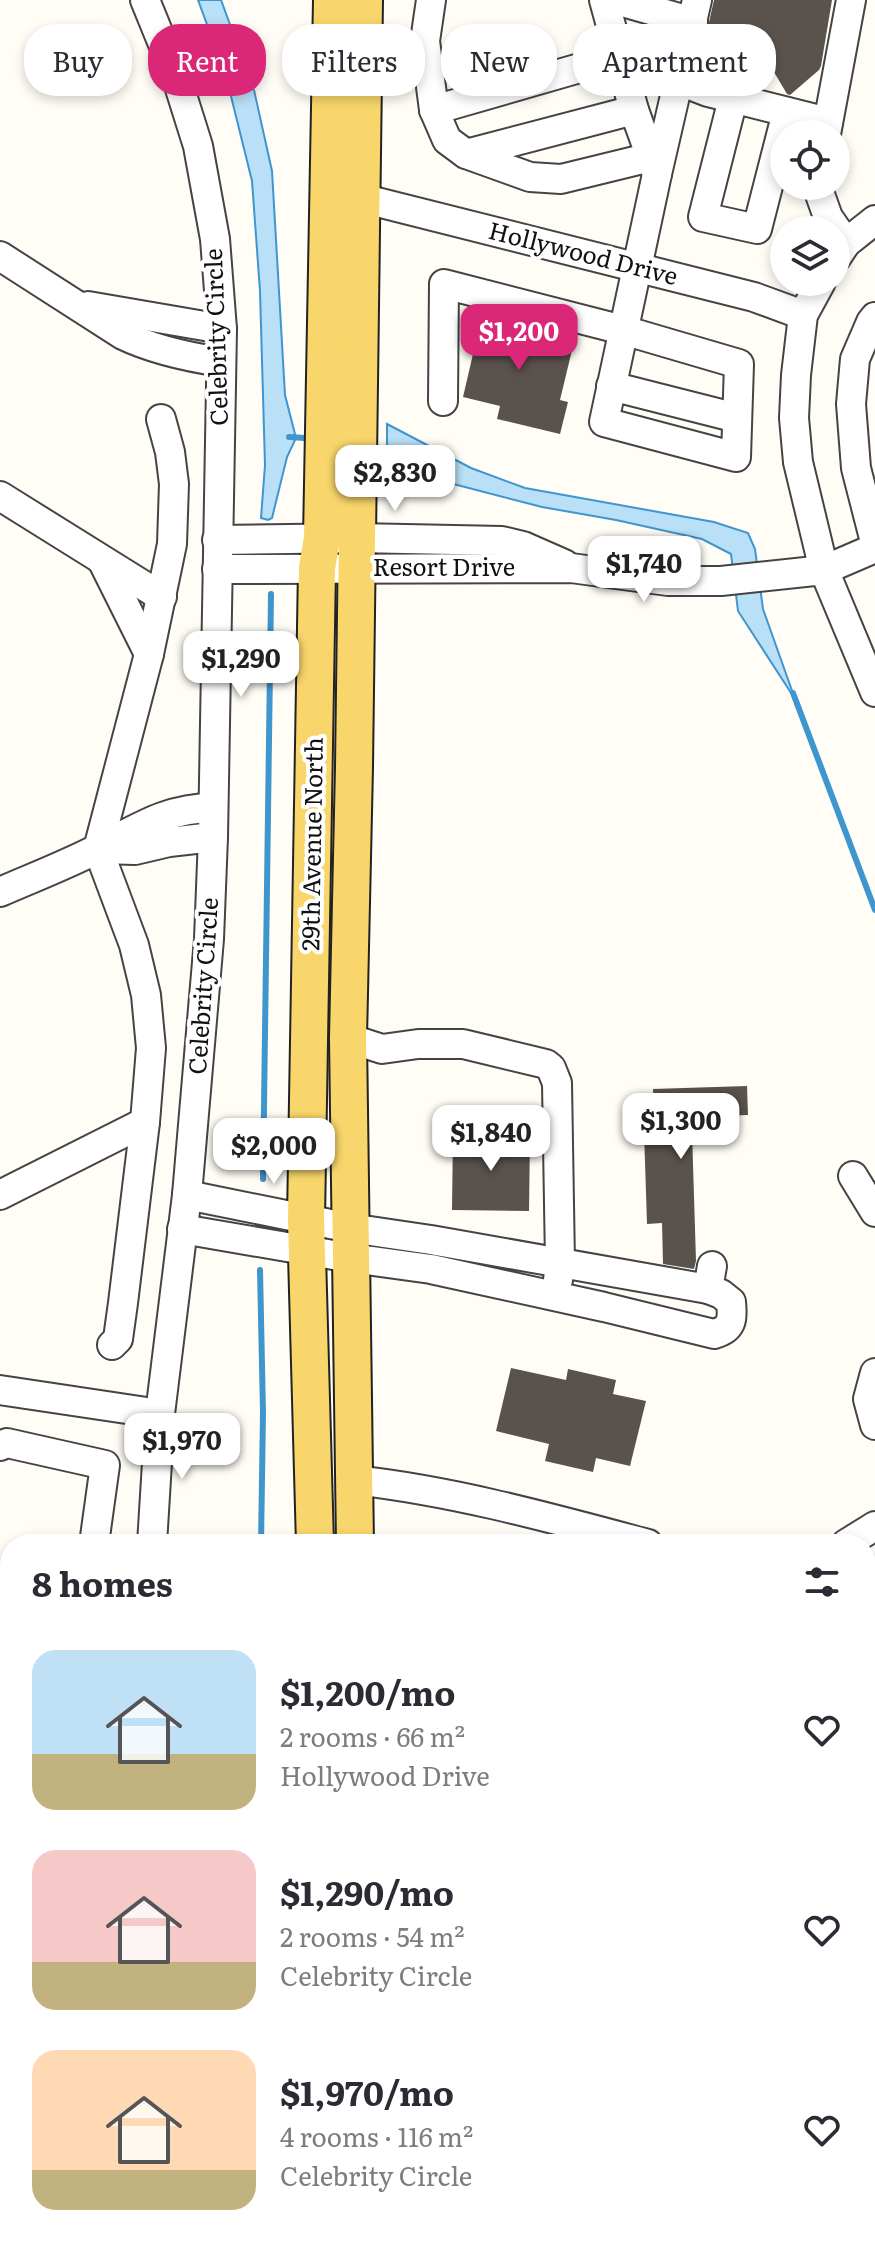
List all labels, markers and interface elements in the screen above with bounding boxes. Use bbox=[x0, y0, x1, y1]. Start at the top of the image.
chip: Buy bbox=[24, 24, 132, 96]
chip: Rent bbox=[148, 24, 266, 96]
chip: Filters bbox=[282, 24, 425, 96]
chip: New bbox=[441, 24, 557, 96]
chip: Apartment bbox=[573, 24, 776, 96]
map controls bbox=[770, 120, 850, 296]
button: locate bbox=[770, 120, 850, 200]
street label: Hollywood Drive bbox=[485, 211, 682, 292]
button: layers bbox=[770, 216, 850, 296]
street label: Celebrity Circle bbox=[194, 248, 235, 426]
pin: $1,200 bbox=[454, 304, 584, 372]
text: $1,200 bbox=[479, 310, 559, 349]
pin: $2,830 bbox=[330, 445, 460, 513]
text: $2,830 bbox=[353, 451, 437, 490]
pin: $1,740 bbox=[579, 536, 709, 604]
text: $1,740 bbox=[606, 542, 682, 581]
street label: Resort Drive bbox=[373, 548, 515, 583]
pin: $1,290 bbox=[176, 631, 306, 699]
text: $1,290 bbox=[201, 637, 281, 676]
street label: 29th Avenue North bbox=[291, 737, 330, 951]
street label: Celebrity Circle bbox=[178, 896, 225, 1076]
pin: $1,300 bbox=[616, 1093, 746, 1161]
text: $1,300 bbox=[640, 1099, 722, 1138]
pin: $1,840 bbox=[426, 1105, 556, 1173]
text: $1,840 bbox=[450, 1111, 532, 1150]
pin: $2,000 bbox=[209, 1118, 339, 1186]
text: $2,000 bbox=[231, 1124, 317, 1163]
pin: $1,970 bbox=[117, 1413, 247, 1481]
text: $1,970 bbox=[142, 1419, 222, 1458]
text: 8 homes bbox=[32, 1557, 173, 1607]
icon: filters bbox=[800, 1560, 844, 1604]
text: $1,200/mo bbox=[280, 1666, 455, 1716]
icon: home bbox=[96, 1682, 192, 1778]
icon: heart bbox=[800, 1708, 844, 1752]
text: 2 rooms · 66 m² bbox=[280, 1716, 465, 1755]
text: Hollywood Drive bbox=[280, 1755, 490, 1794]
text: $1,290/mo bbox=[280, 1866, 454, 1916]
icon: home bbox=[96, 1882, 192, 1978]
icon: heart bbox=[800, 1908, 844, 1952]
text: 2 rooms · 54 m² bbox=[280, 1916, 465, 1955]
text: Celebrity Circle bbox=[280, 1955, 472, 1994]
text: $1,970/mo bbox=[280, 2066, 454, 2116]
icon: home bbox=[96, 2082, 192, 2178]
icon: heart bbox=[800, 2108, 844, 2152]
text: 4 rooms · 116 m² bbox=[280, 2116, 473, 2155]
text: Celebrity Circle bbox=[280, 2155, 472, 2194]

